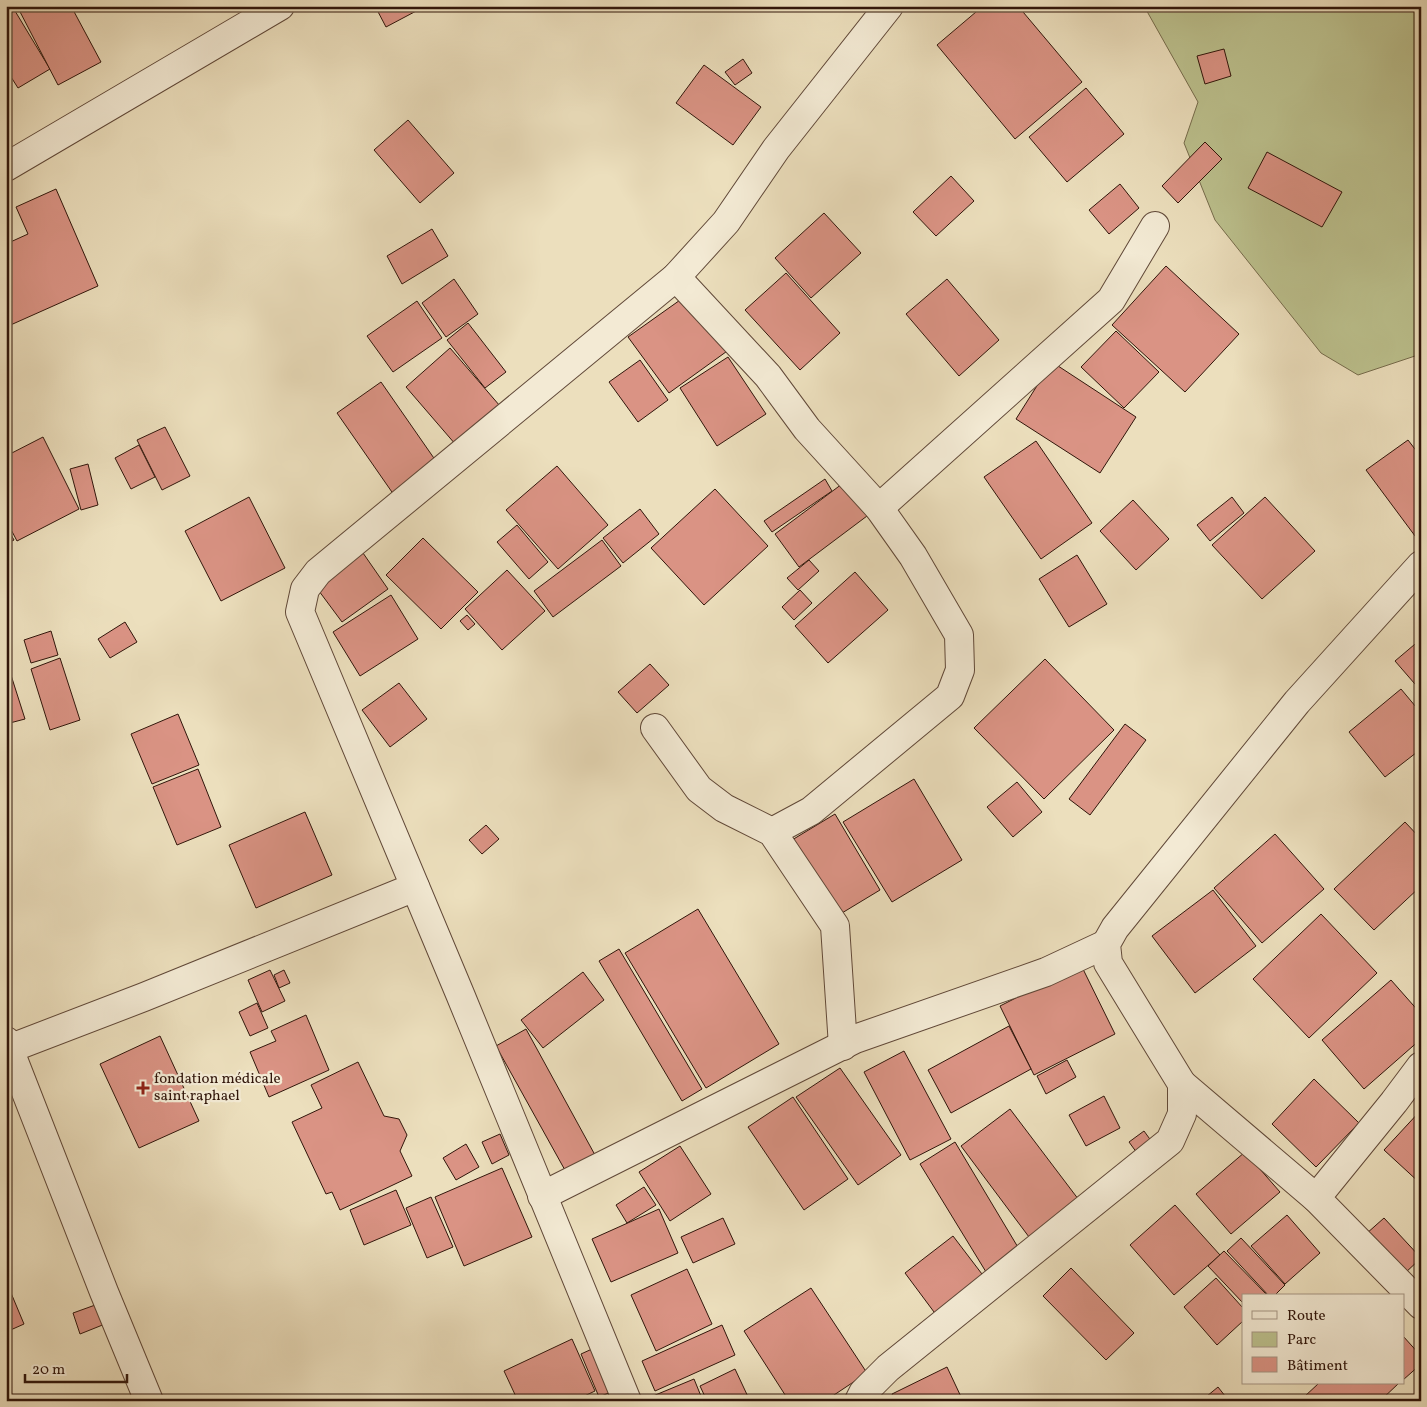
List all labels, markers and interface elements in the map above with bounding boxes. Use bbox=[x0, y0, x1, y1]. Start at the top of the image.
place label: fondation médicale saint raphael bbox=[154, 1069, 281, 1107]
marker: fondation médicale saint raphael bbox=[136, 1081, 150, 1095]
legend bbox=[1242, 1294, 1404, 1384]
text: Route bbox=[1287, 1306, 1326, 1327]
text: Parc bbox=[1287, 1330, 1316, 1351]
scale bar bbox=[25, 1352, 128, 1384]
text: Bâtiment bbox=[1287, 1356, 1348, 1377]
text: 20 m bbox=[32, 1360, 65, 1381]

